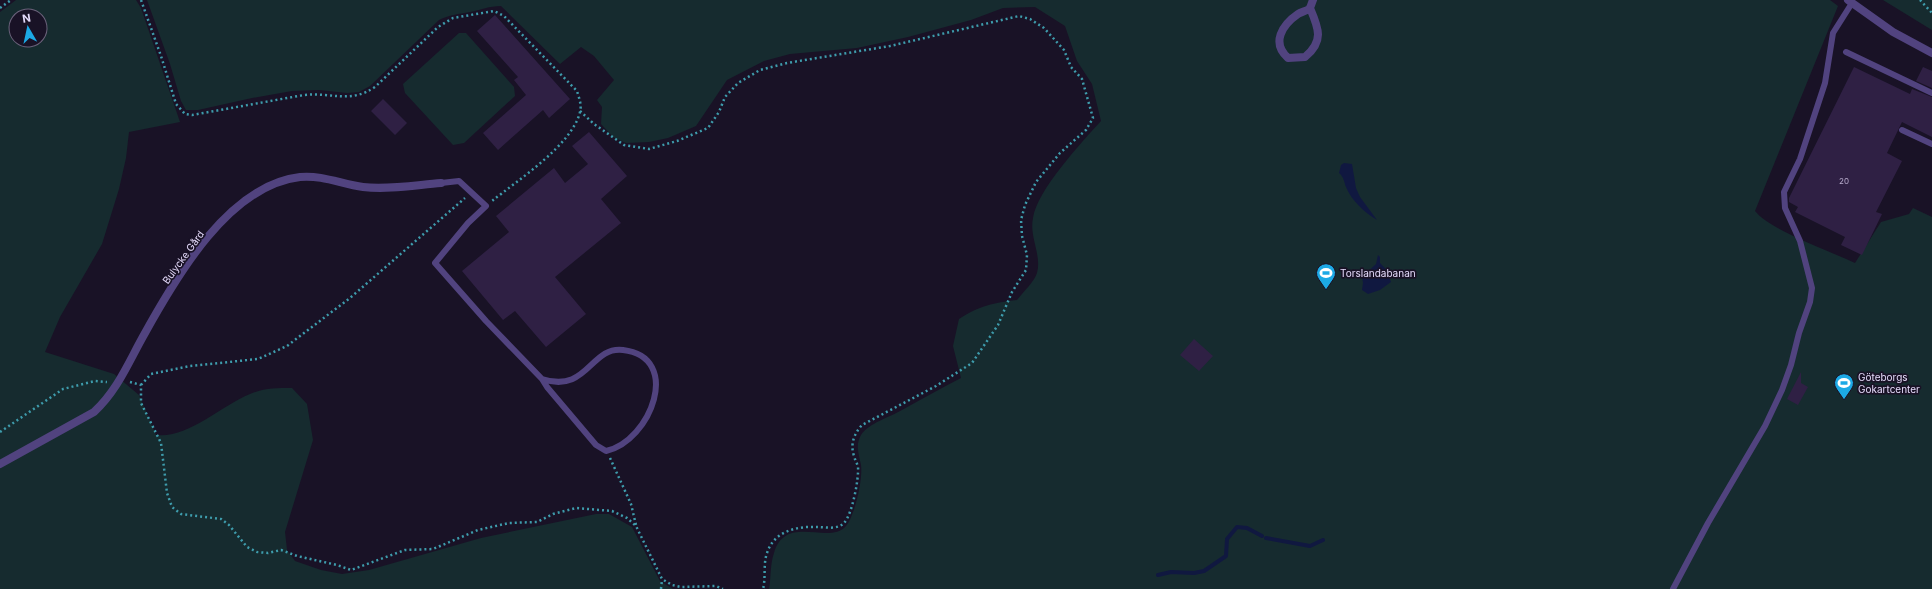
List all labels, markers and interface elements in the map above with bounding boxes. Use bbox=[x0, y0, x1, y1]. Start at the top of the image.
north arrow bbox=[8, 8, 48, 48]
text: N bbox=[21, 11, 32, 26]
house number: 20 bbox=[1839, 176, 1849, 186]
street label: Bulycke Gård bbox=[160, 228, 206, 286]
sports icon: Torslandabanan bbox=[1315, 262, 1337, 290]
place label: Torslandabanan bbox=[1340, 267, 1416, 279]
place label: Göteborgs Gokartcenter bbox=[1858, 371, 1920, 395]
sports icon: Göteborgs Gokartcenter bbox=[1833, 372, 1855, 400]

